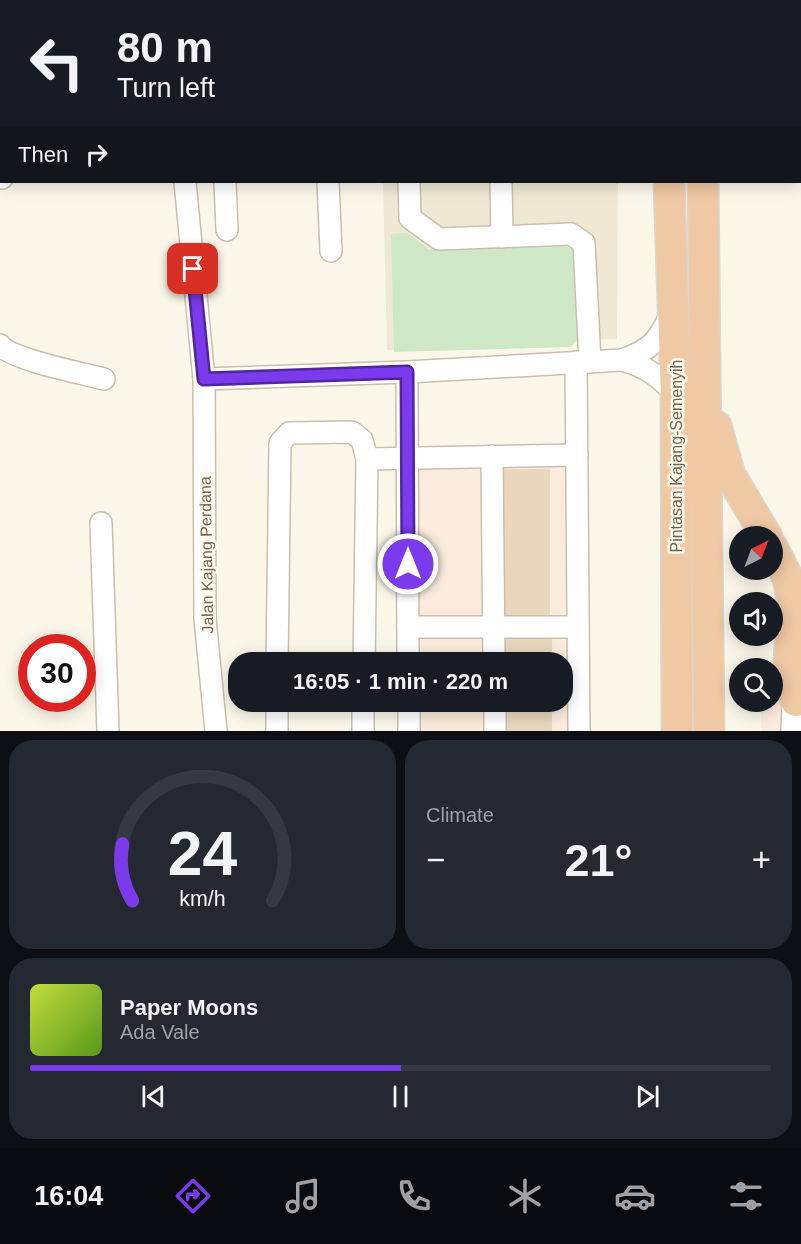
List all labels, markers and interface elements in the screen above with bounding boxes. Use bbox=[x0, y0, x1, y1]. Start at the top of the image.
icon: left bbox=[18, 24, 96, 102]
text: 80 m bbox=[117, 24, 213, 71]
text: Turn left bbox=[117, 73, 215, 103]
icon: right bbox=[80, 138, 113, 171]
text: Then bbox=[18, 142, 68, 167]
pin bbox=[167, 243, 218, 294]
icon: arrive bbox=[176, 252, 209, 285]
street label: Pintasan Kajang-Semenyih bbox=[668, 359, 685, 553]
street label: Jalan Kajang Perdana bbox=[197, 476, 216, 634]
north arrow bbox=[729, 526, 783, 580]
map controls bbox=[729, 526, 783, 712]
position arrow bbox=[376, 532, 440, 596]
button: sound bbox=[729, 592, 783, 646]
speed limit sign: 30 bbox=[18, 634, 96, 712]
button: search bbox=[729, 658, 783, 712]
text: 16:05 · 1 min · 220 m bbox=[293, 669, 508, 694]
text: Climate bbox=[426, 804, 494, 826]
text: 24 bbox=[168, 819, 237, 888]
text: 21° bbox=[564, 835, 633, 886]
text: − bbox=[426, 841, 445, 878]
text: + bbox=[752, 841, 771, 878]
text: km/h bbox=[179, 888, 226, 912]
text: Paper Moons bbox=[120, 995, 258, 1020]
text: Ada Vale bbox=[120, 1021, 200, 1043]
icon: previous bbox=[137, 1080, 170, 1113]
icon: pause bbox=[384, 1080, 417, 1113]
icon: next bbox=[631, 1080, 664, 1113]
icon: directions bbox=[172, 1175, 214, 1217]
icon: music bbox=[282, 1175, 324, 1217]
icon: phone bbox=[393, 1175, 435, 1217]
icon: climate bbox=[504, 1175, 546, 1217]
icon: car bbox=[614, 1175, 656, 1217]
icon: filters bbox=[725, 1175, 767, 1217]
text: 16:04 bbox=[34, 1181, 103, 1211]

